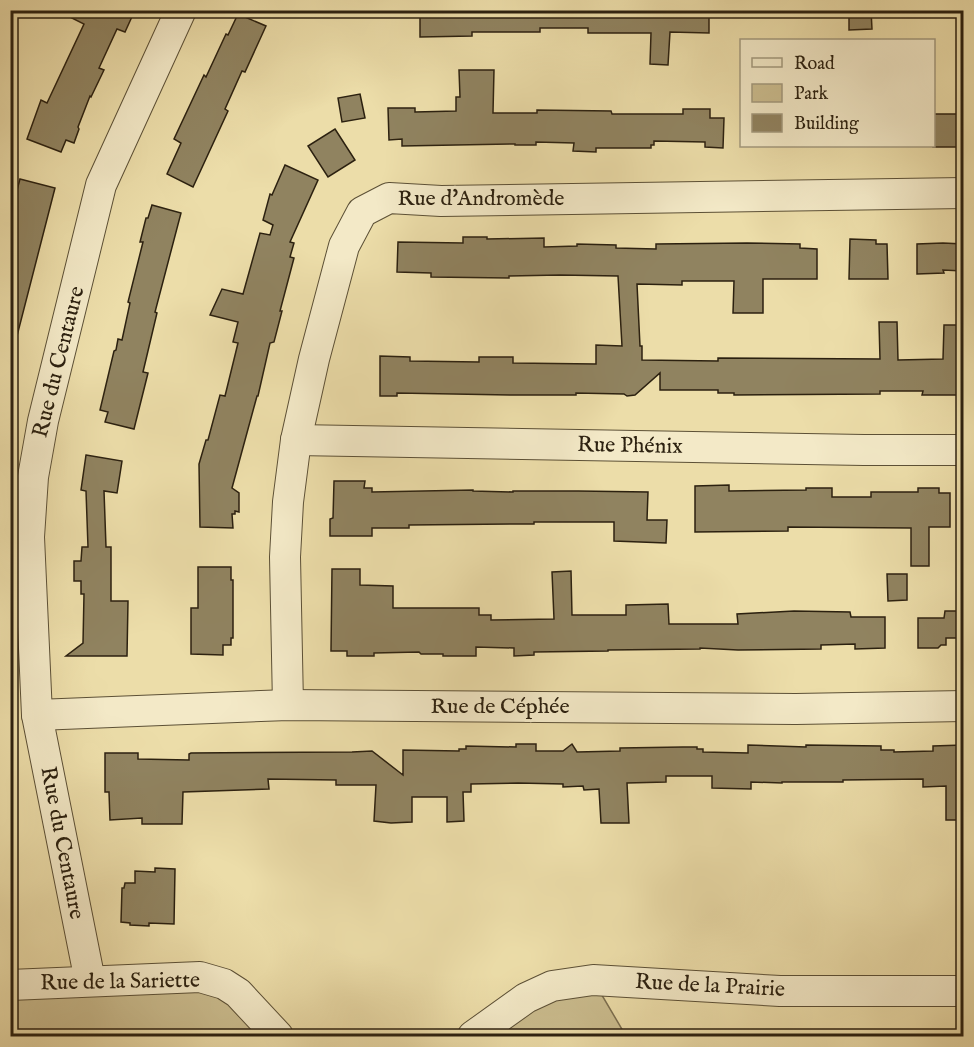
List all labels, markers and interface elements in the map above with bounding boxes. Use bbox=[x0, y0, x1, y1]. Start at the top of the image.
legend bbox=[740, 39, 935, 147]
text: Road bbox=[794, 53, 835, 76]
text: Park bbox=[794, 83, 829, 106]
text: Building bbox=[794, 113, 859, 136]
street label: Rue d'Andromède bbox=[398, 185, 564, 213]
street label: Rue du Centaure bbox=[27, 283, 91, 441]
street label: Rue Phénix bbox=[577, 431, 683, 461]
street label: Rue de Céphée bbox=[430, 693, 570, 721]
street label: Rue du Centaure bbox=[33, 764, 91, 922]
street label: Rue de la Sariette bbox=[40, 967, 200, 997]
street label: Rue de la Prairie bbox=[634, 968, 786, 1004]

